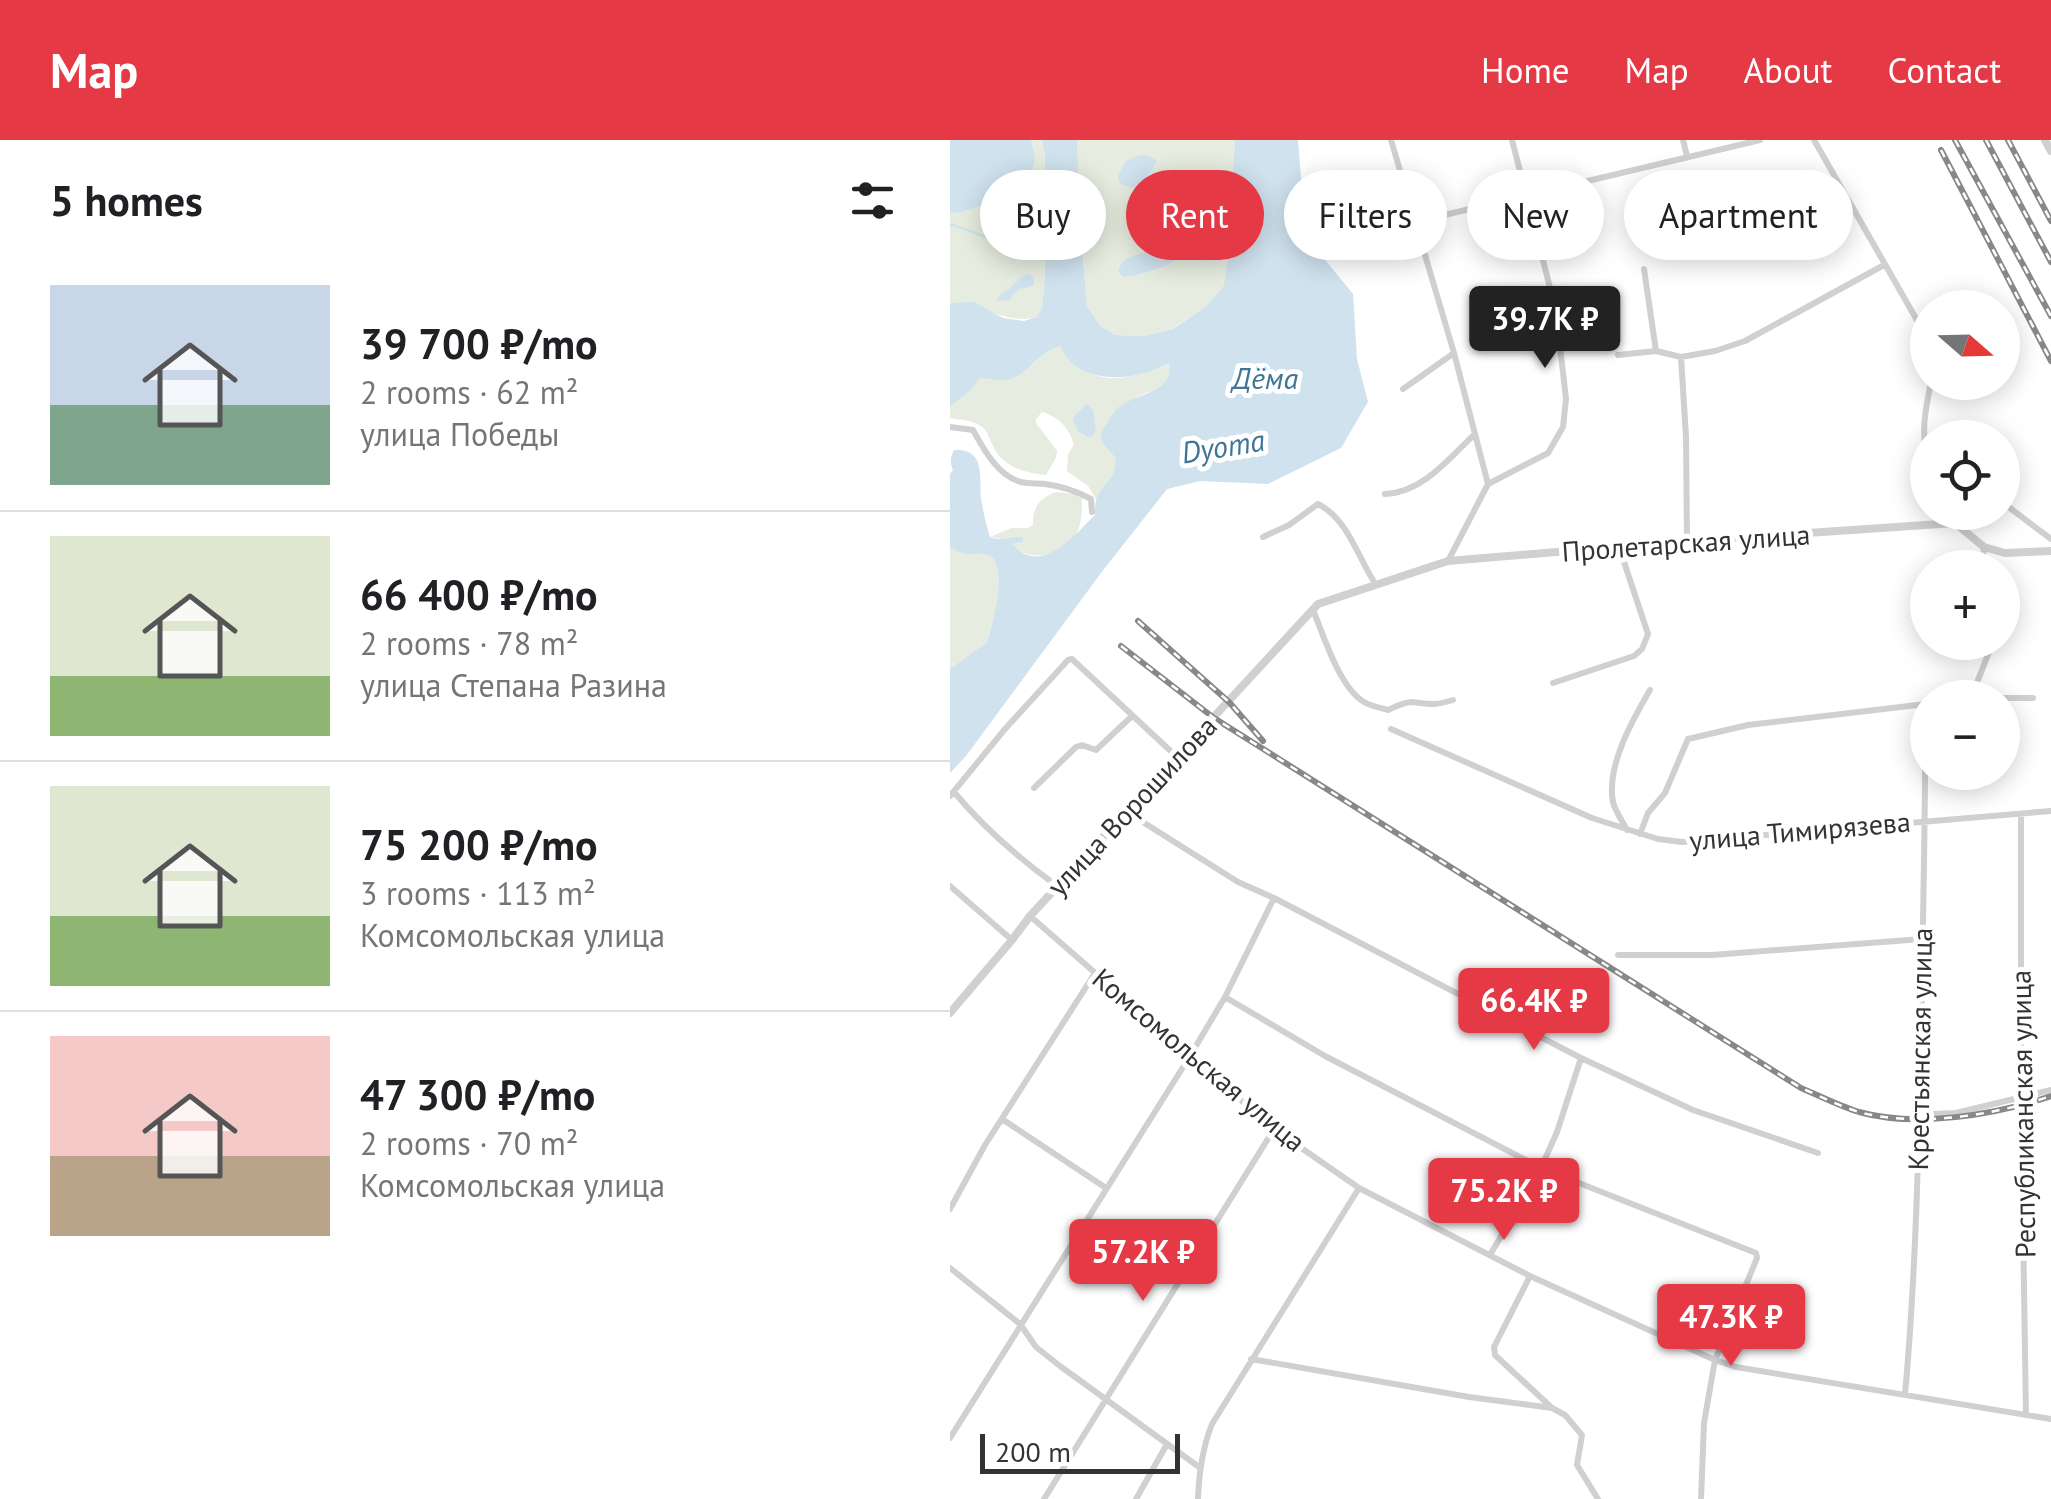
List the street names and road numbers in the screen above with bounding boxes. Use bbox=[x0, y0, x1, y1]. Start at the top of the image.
street label: Пролетарская улица bbox=[1561, 515, 1811, 570]
street label: улица Ворошилова bbox=[1039, 708, 1225, 904]
street label: улица Тимирязева bbox=[1688, 802, 1912, 859]
street label: Крестьянская улица bbox=[1899, 927, 1940, 1171]
street label: Комсомольская улица bbox=[1085, 960, 1313, 1160]
street label: Республиканская улица bbox=[2001, 970, 2044, 1258]

